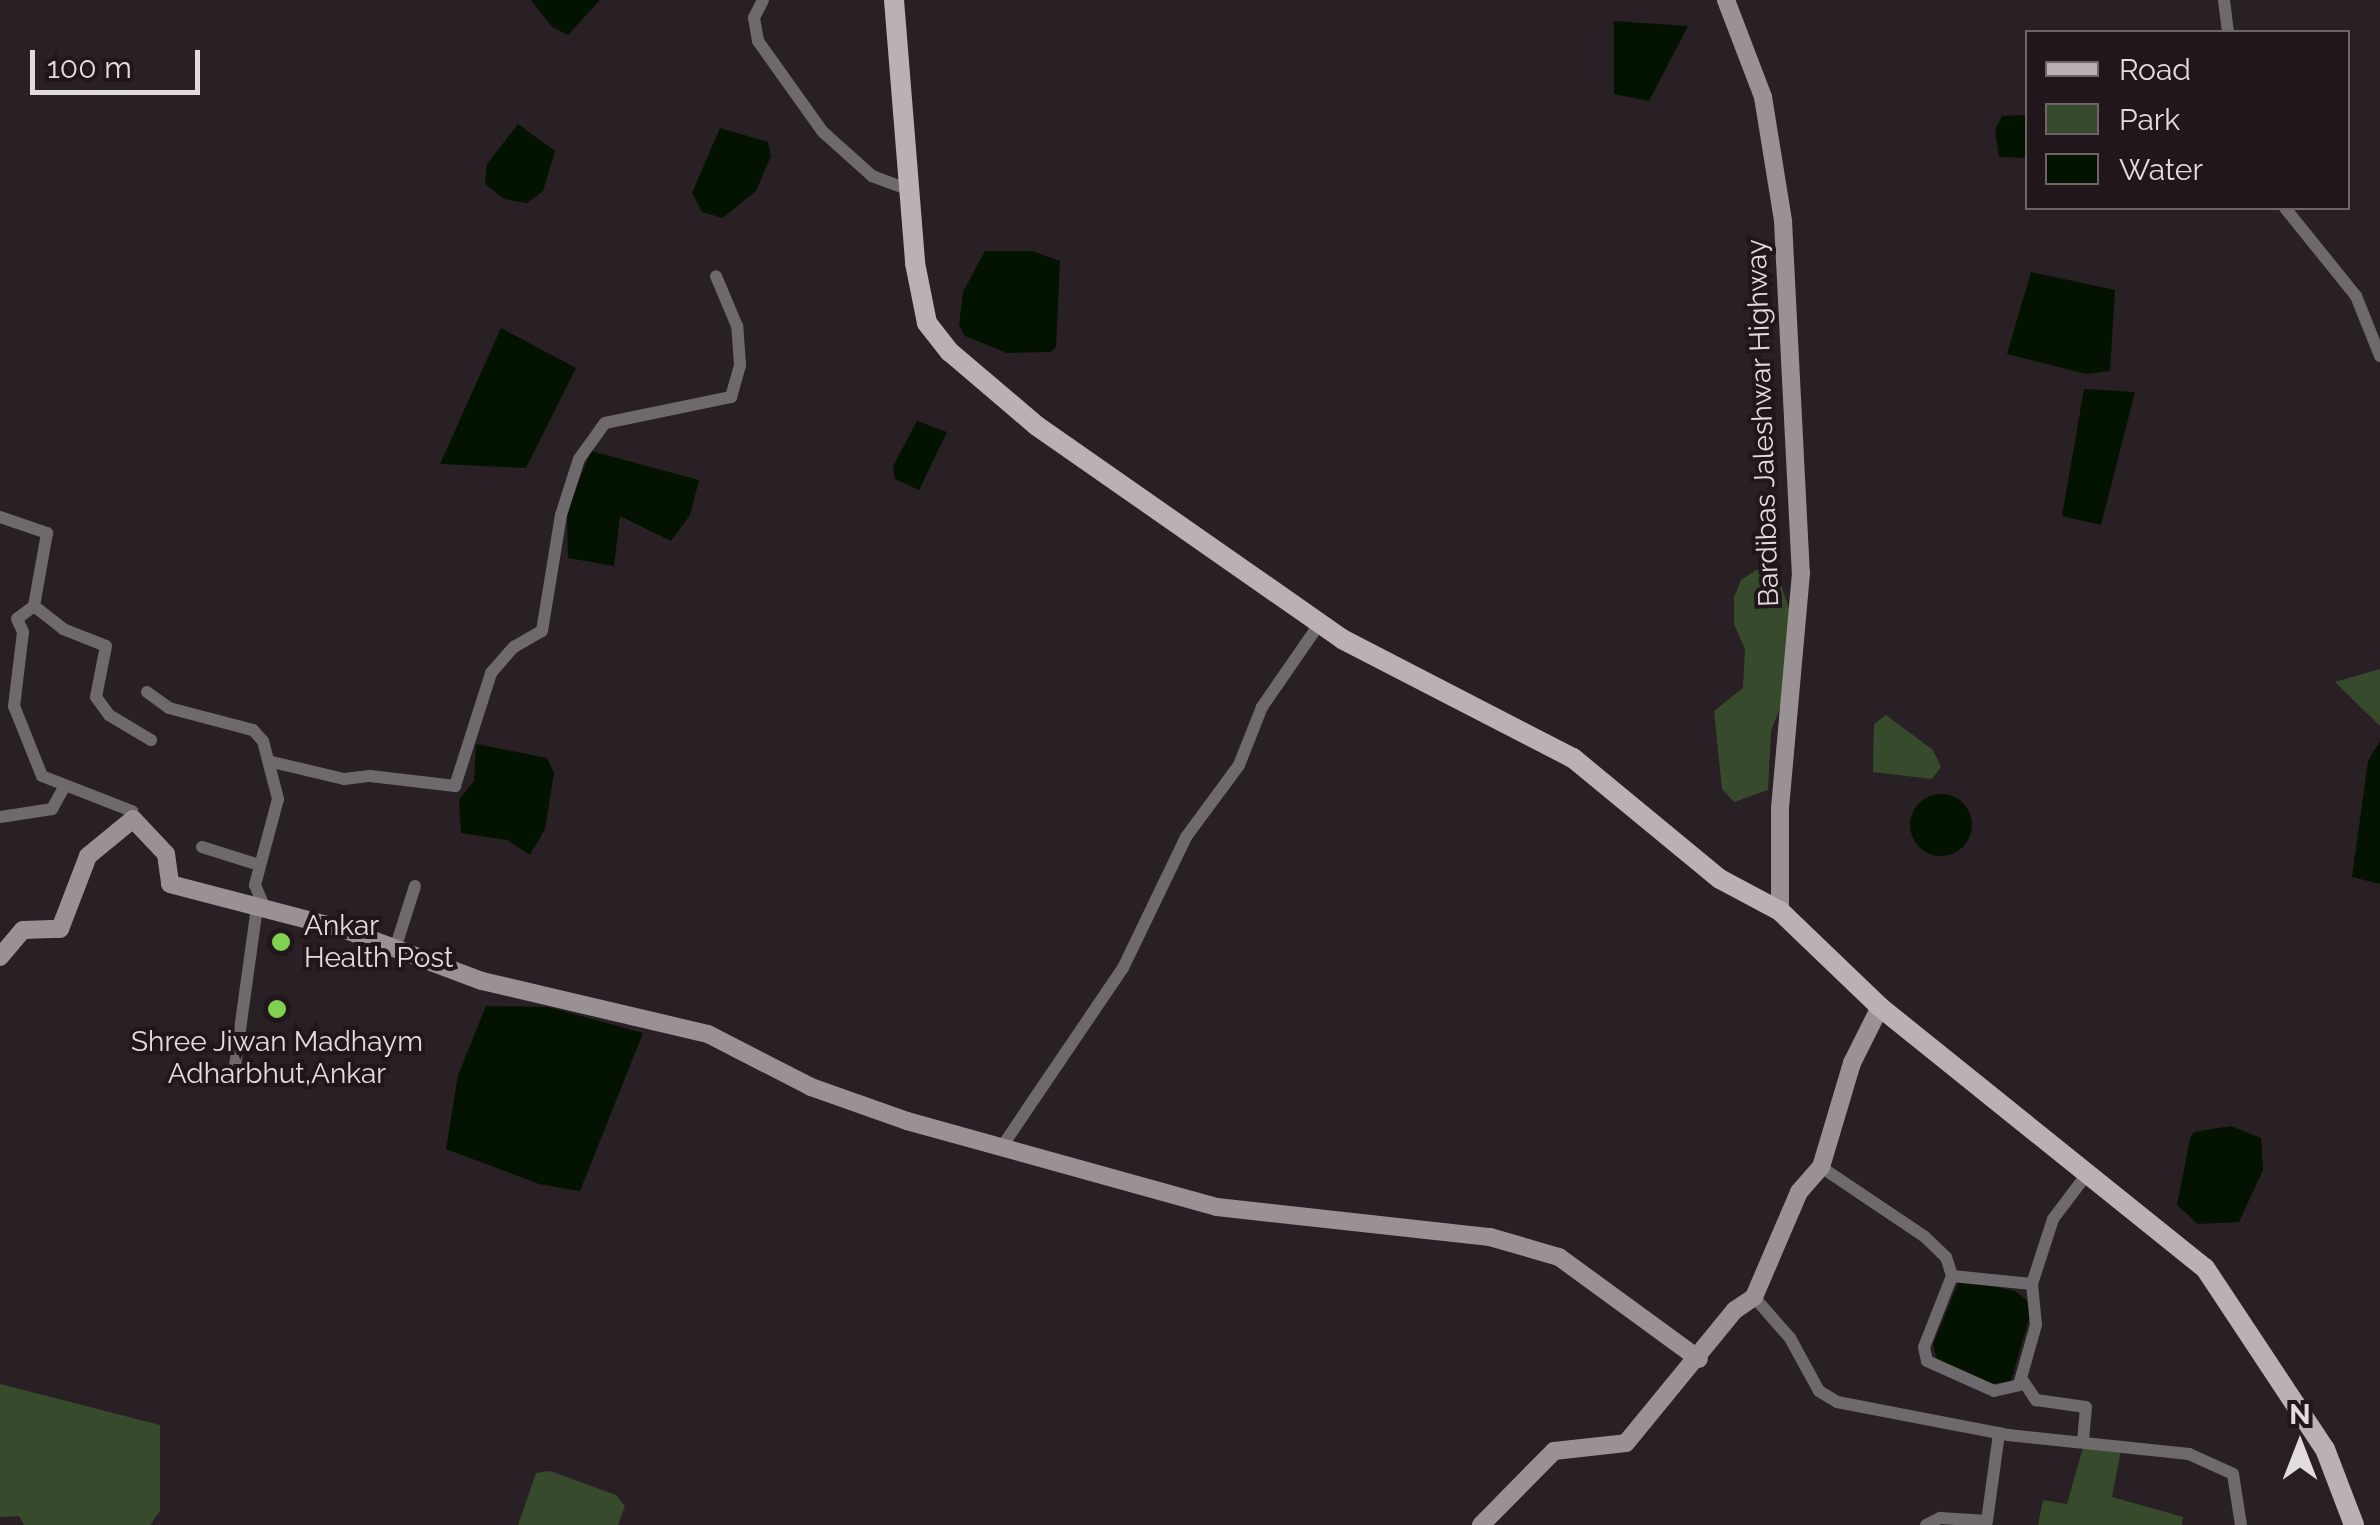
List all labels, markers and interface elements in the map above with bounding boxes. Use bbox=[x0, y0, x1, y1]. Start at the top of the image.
scale bar bbox=[35, 30, 205, 92]
legend bbox=[2025, 30, 2350, 210]
text: 100 m bbox=[47, 50, 132, 85]
text: Road bbox=[2119, 52, 2191, 87]
text: Park bbox=[2119, 102, 2180, 137]
text: Water bbox=[2119, 152, 2203, 187]
street label: Bardibas Jaleshwar Highway bbox=[1740, 238, 1786, 608]
place label: Ankar Health Post bbox=[304, 909, 453, 975]
marker: Ankar Health Post bbox=[268, 929, 294, 955]
marker: Shree Jiwan Madhaym Adharbhut,Ankar bbox=[266, 998, 288, 1020]
place label: Shree Jiwan Madhaym Adharbhut,Ankar bbox=[131, 1025, 423, 1091]
north arrow bbox=[2250, 1395, 2350, 1495]
text: N bbox=[2289, 1398, 2311, 1431]

